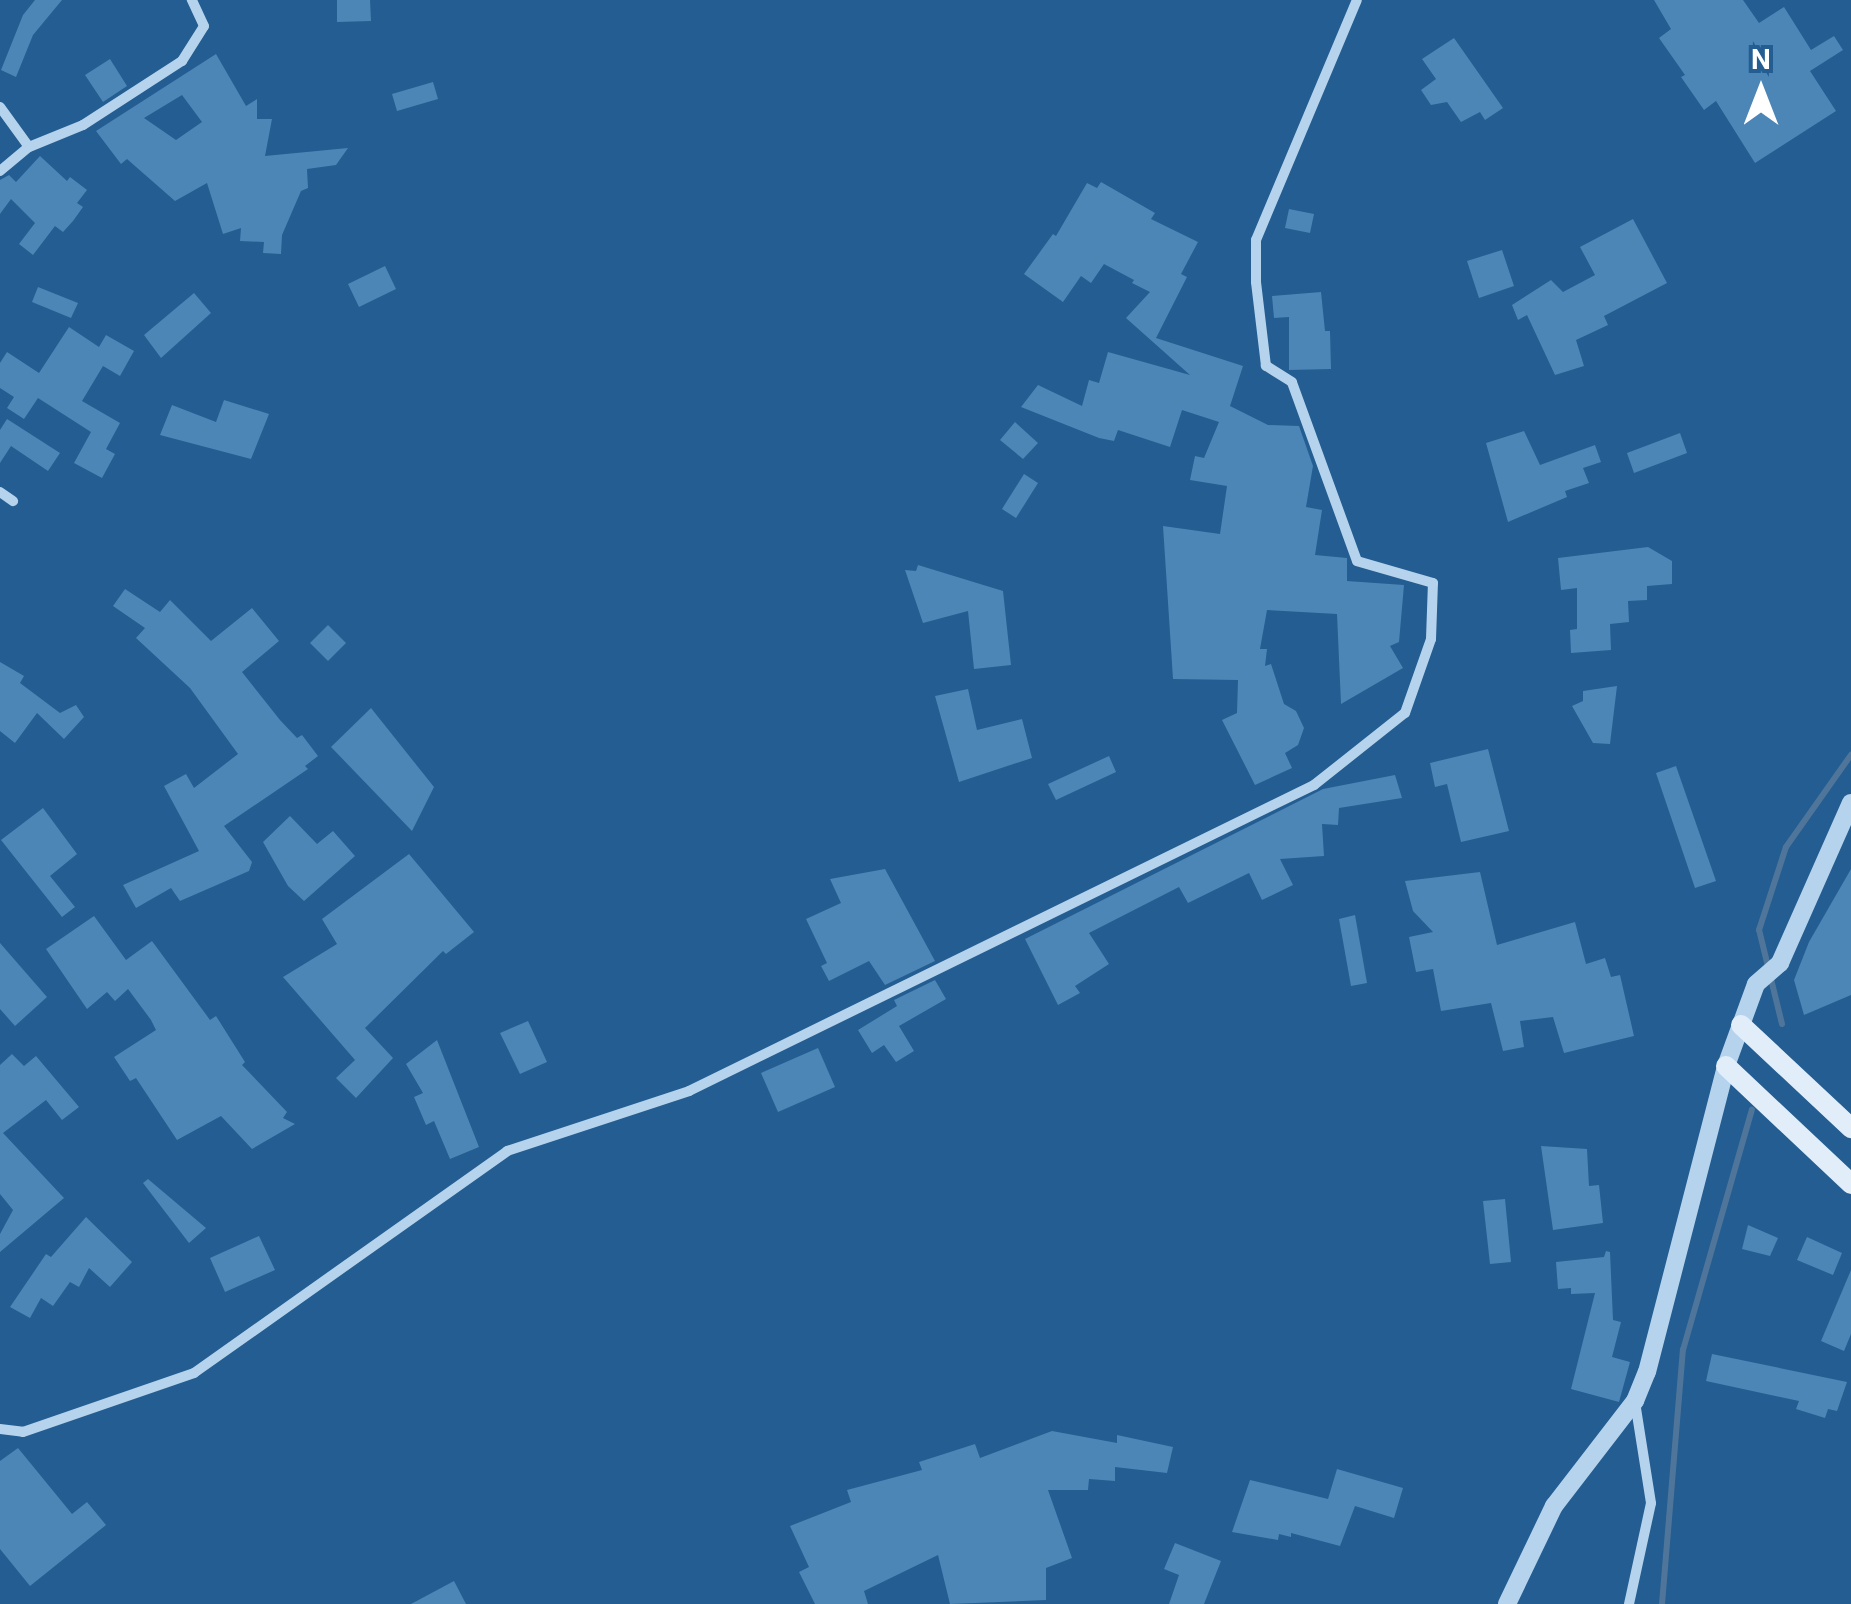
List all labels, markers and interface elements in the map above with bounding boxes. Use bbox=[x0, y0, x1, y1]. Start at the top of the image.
north arrow bbox=[1711, 40, 1811, 140]
text: N bbox=[1751, 43, 1771, 76]

